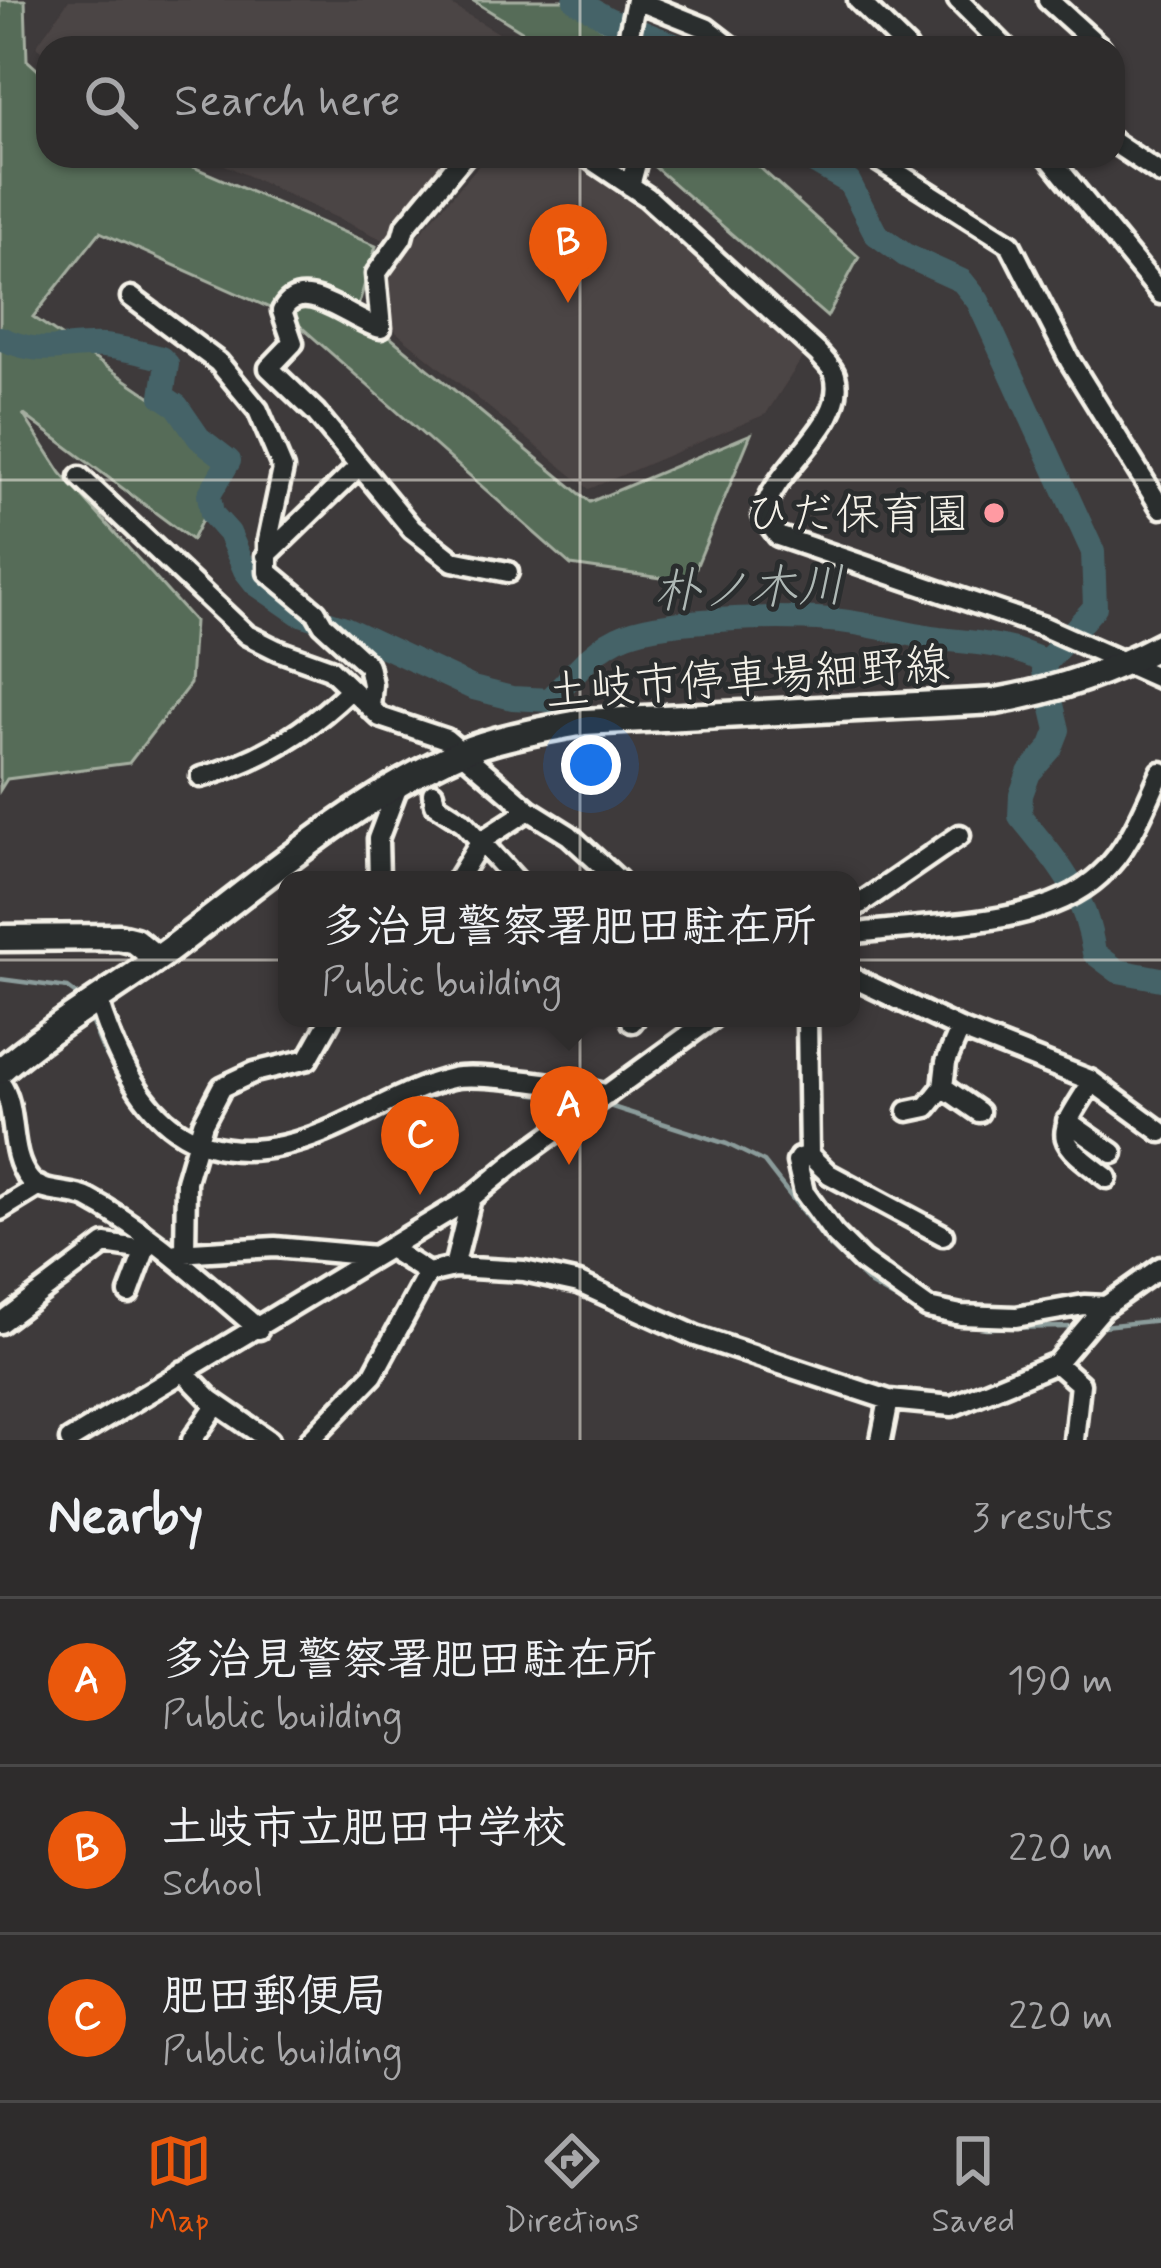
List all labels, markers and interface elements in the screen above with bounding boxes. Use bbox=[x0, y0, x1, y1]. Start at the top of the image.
search box bbox=[36, 36, 1125, 168]
icon: search bbox=[78, 69, 144, 135]
text: Search here bbox=[174, 73, 401, 132]
pin: B bbox=[529, 204, 607, 303]
place label: ひだ保育園 bbox=[745, 487, 970, 546]
marker: ひだ保育園 bbox=[981, 500, 1007, 526]
water label: 朴ノ木川 bbox=[652, 556, 846, 625]
street label: 土岐市停車場細野線 bbox=[543, 636, 951, 723]
your location bbox=[561, 735, 621, 795]
popup bbox=[278, 871, 860, 1027]
text: 多治見警察署肥田駐在所 bbox=[321, 899, 817, 958]
text: Public building bbox=[321, 958, 562, 1009]
pin: A bbox=[530, 1066, 608, 1165]
pin: C bbox=[381, 1096, 459, 1195]
text: Nearby bbox=[48, 1485, 203, 1551]
text: 3 results bbox=[972, 1493, 1113, 1544]
text: 多治見警察署肥田駐在所 bbox=[162, 1632, 657, 1691]
text: A bbox=[74, 1656, 100, 1707]
text: 190 m bbox=[1007, 1656, 1113, 1707]
text: Public building bbox=[162, 1691, 402, 1742]
text: 土岐市立肥田中学校 bbox=[162, 1800, 567, 1859]
text: B bbox=[75, 1824, 99, 1875]
text: 220 m bbox=[1008, 1824, 1113, 1875]
text: School bbox=[162, 1859, 263, 1910]
text: 肥田郵便局 bbox=[162, 1968, 387, 2027]
text: C bbox=[73, 1992, 101, 2043]
text: 220 m bbox=[1008, 1992, 1113, 2043]
text: Public building bbox=[162, 2027, 402, 2078]
tab: Map bbox=[146, 2128, 212, 2244]
tab: Directions bbox=[504, 2128, 640, 2244]
tab: Saved bbox=[932, 2128, 1015, 2244]

